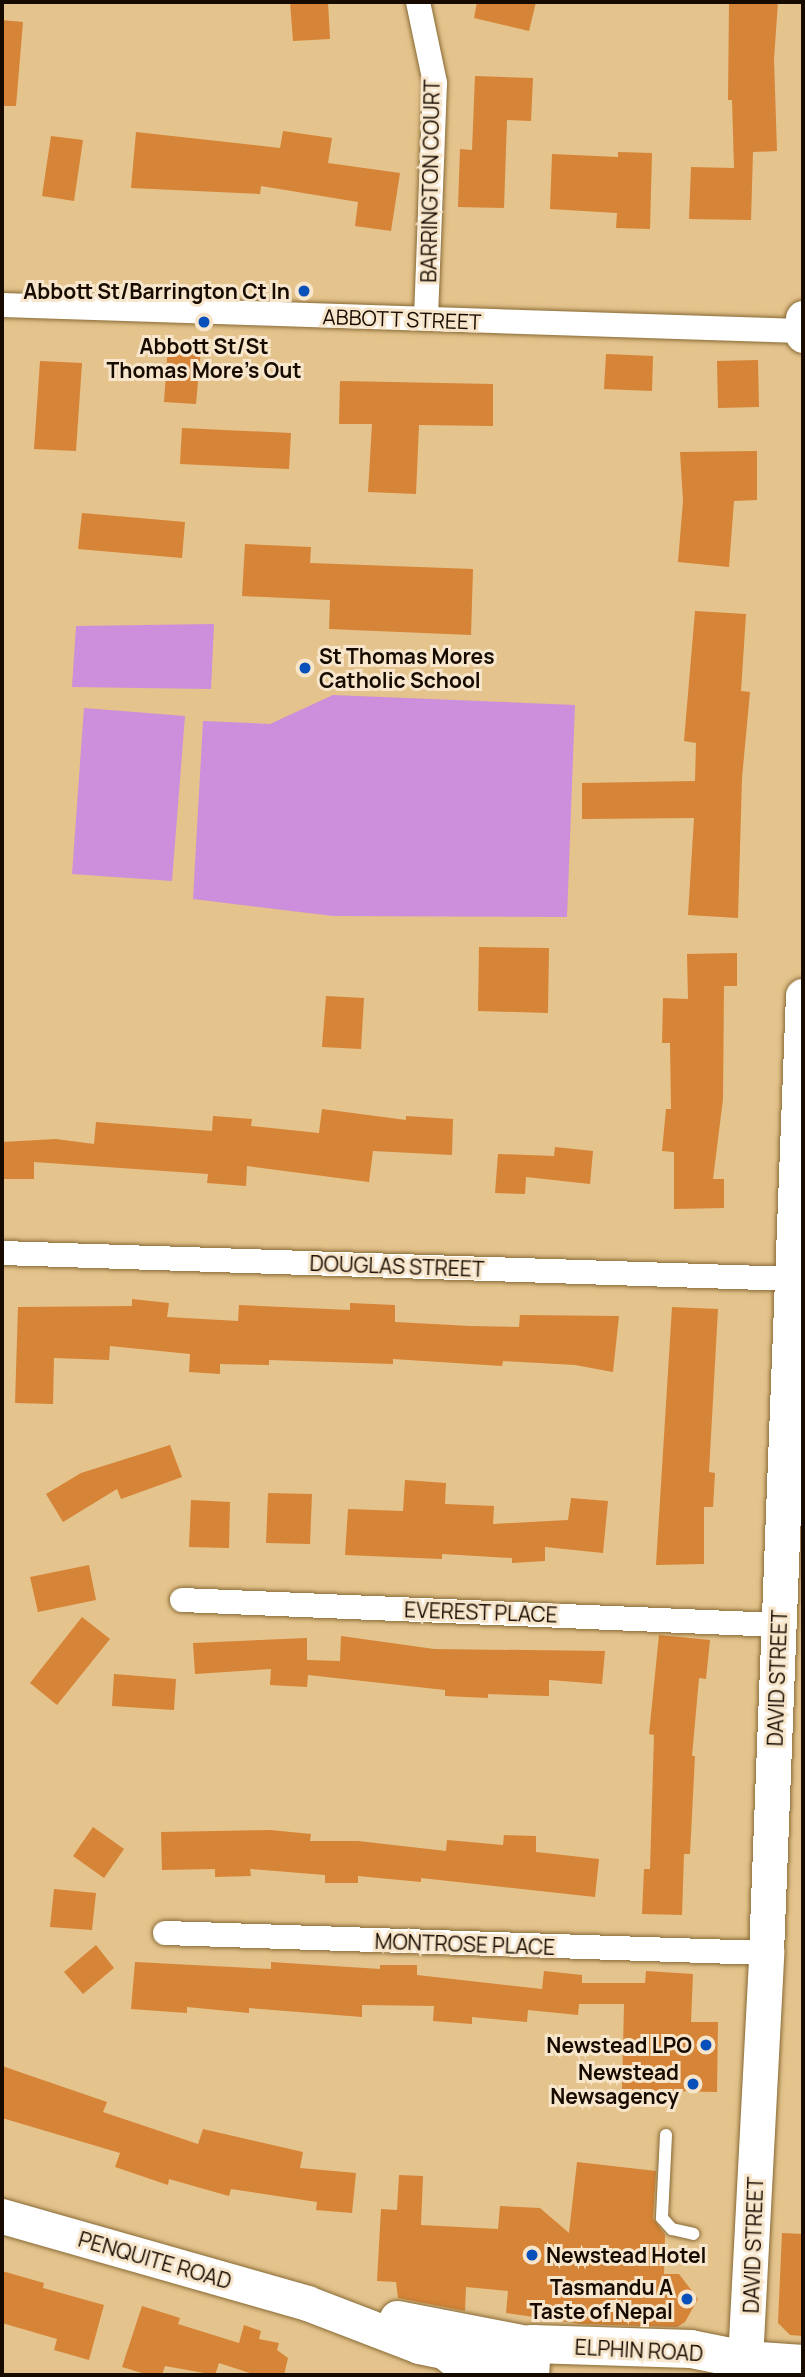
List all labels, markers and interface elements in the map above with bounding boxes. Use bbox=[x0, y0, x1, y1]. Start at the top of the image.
street label: BARRINGTON COURT bbox=[416, 79, 444, 283]
place label: Abbott St/Barrington Ct In bbox=[23, 278, 290, 304]
marker: Abbott St/Barrington Ct In bbox=[296, 283, 312, 299]
street label: ABBOTT STREET bbox=[322, 304, 482, 334]
marker: Abbott St/St Thomas More's Out bbox=[196, 314, 212, 330]
place label: Abbott St/St Thomas More's Out bbox=[107, 333, 301, 383]
place label: St Thomas Mores Catholic School bbox=[319, 643, 495, 693]
marker: St Thomas Mores Catholic School bbox=[297, 660, 313, 676]
street label: DOUGLAS STREET bbox=[309, 1250, 485, 1282]
street label: EVEREST PLACE bbox=[403, 1597, 559, 1627]
street label: DAVID STREET bbox=[762, 1609, 792, 1747]
street label: MONTROSE PLACE bbox=[374, 1928, 556, 1960]
place label: Newstead LPO bbox=[546, 2032, 692, 2058]
marker: Newstead LPO bbox=[698, 2037, 714, 2053]
place label: Newstead Newsagency bbox=[550, 2059, 679, 2109]
marker: Newstead Newsagency bbox=[685, 2076, 701, 2092]
street label: DAVID STREET bbox=[738, 2176, 768, 2314]
street label: PENQUITE ROAD bbox=[76, 2226, 234, 2294]
place label: Newstead Hotel bbox=[546, 2242, 706, 2268]
marker: Newstead Hotel bbox=[524, 2247, 540, 2263]
place label: Tasmandu A Taste of Nepal bbox=[529, 2274, 673, 2324]
marker: Tasmandu A Taste of Nepal bbox=[679, 2291, 695, 2307]
street label: ELPHIN ROAD bbox=[574, 2334, 704, 2366]

